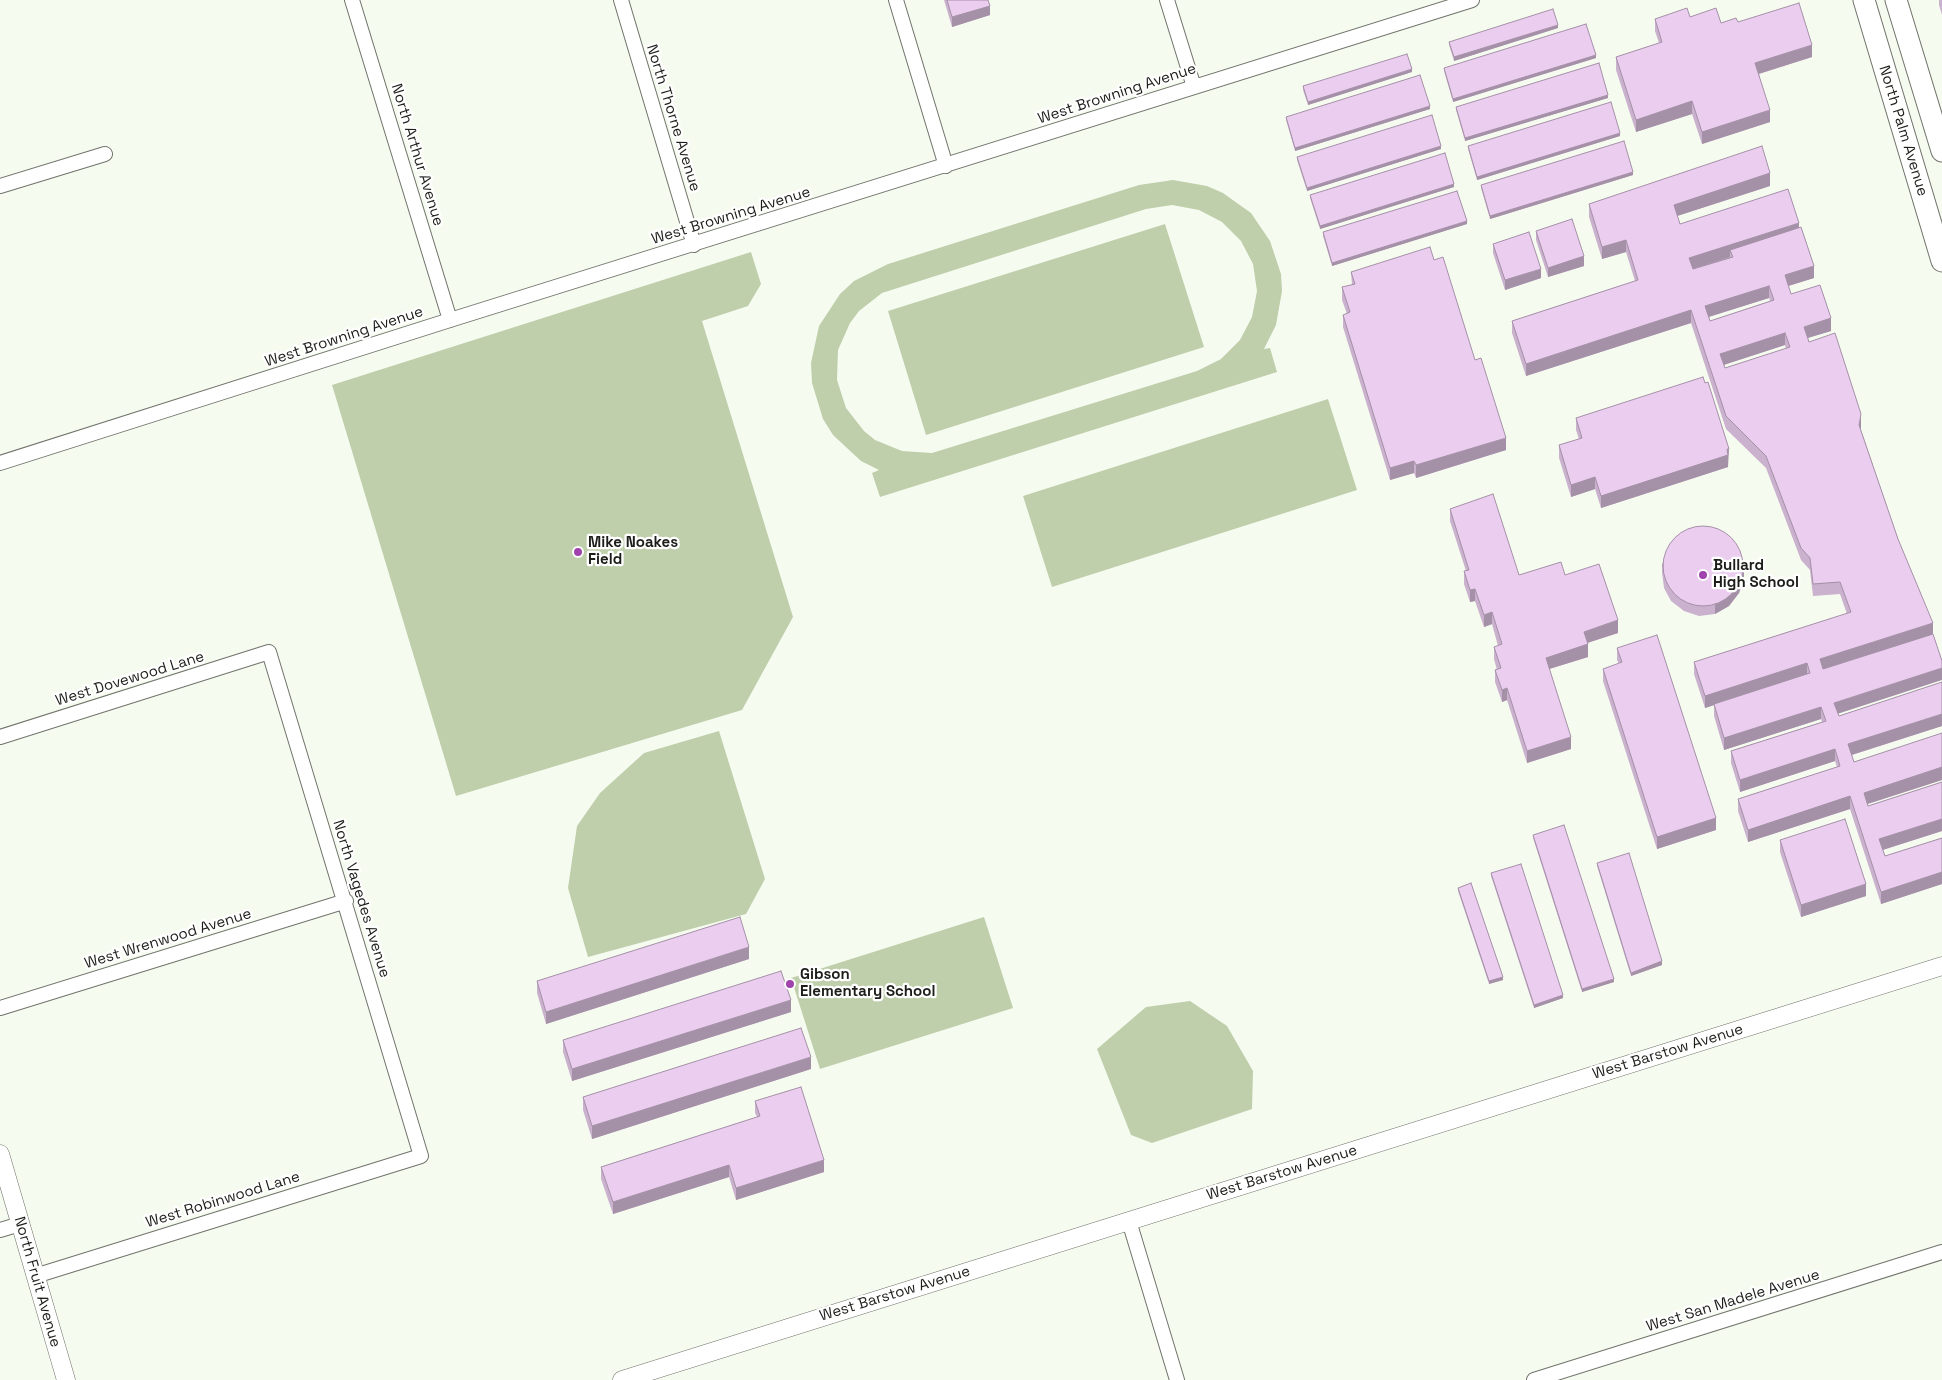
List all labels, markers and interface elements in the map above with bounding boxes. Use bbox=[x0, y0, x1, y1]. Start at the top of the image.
street label: North Thorne Avenue bbox=[642, 42, 704, 194]
street label: West Browning Avenue bbox=[1036, 60, 1198, 128]
street label: North Palm Avenue bbox=[1875, 63, 1931, 199]
street label: North Arthur Avenue bbox=[387, 82, 447, 228]
street label: West Browning Avenue bbox=[649, 183, 813, 249]
street label: West Browning Avenue bbox=[263, 303, 425, 371]
place label: Mike Noakes Field bbox=[588, 534, 678, 569]
marker: Mike Noakes Field bbox=[572, 546, 584, 558]
place label: Bullard High School bbox=[1713, 557, 1799, 592]
marker: Bullard High School bbox=[1697, 569, 1709, 581]
street label: West Dovewood Lane bbox=[53, 648, 207, 710]
street label: North Vagedes Avenue bbox=[328, 818, 394, 980]
street label: West Wrenwood Avenue bbox=[82, 905, 254, 973]
place label: Gibson Elementary School bbox=[800, 966, 935, 1001]
marker: Gibson Elementary School bbox=[784, 978, 796, 990]
street label: West Barstow Avenue bbox=[1590, 1020, 1746, 1084]
street label: West Barstow Avenue bbox=[1204, 1141, 1360, 1205]
street label: West Robinwood Lane bbox=[144, 1168, 302, 1232]
street label: North Fruit Avenue bbox=[10, 1215, 64, 1349]
street label: West Barstow Avenue bbox=[817, 1262, 973, 1326]
street label: West San Madele Avenue bbox=[1644, 1266, 1822, 1336]

